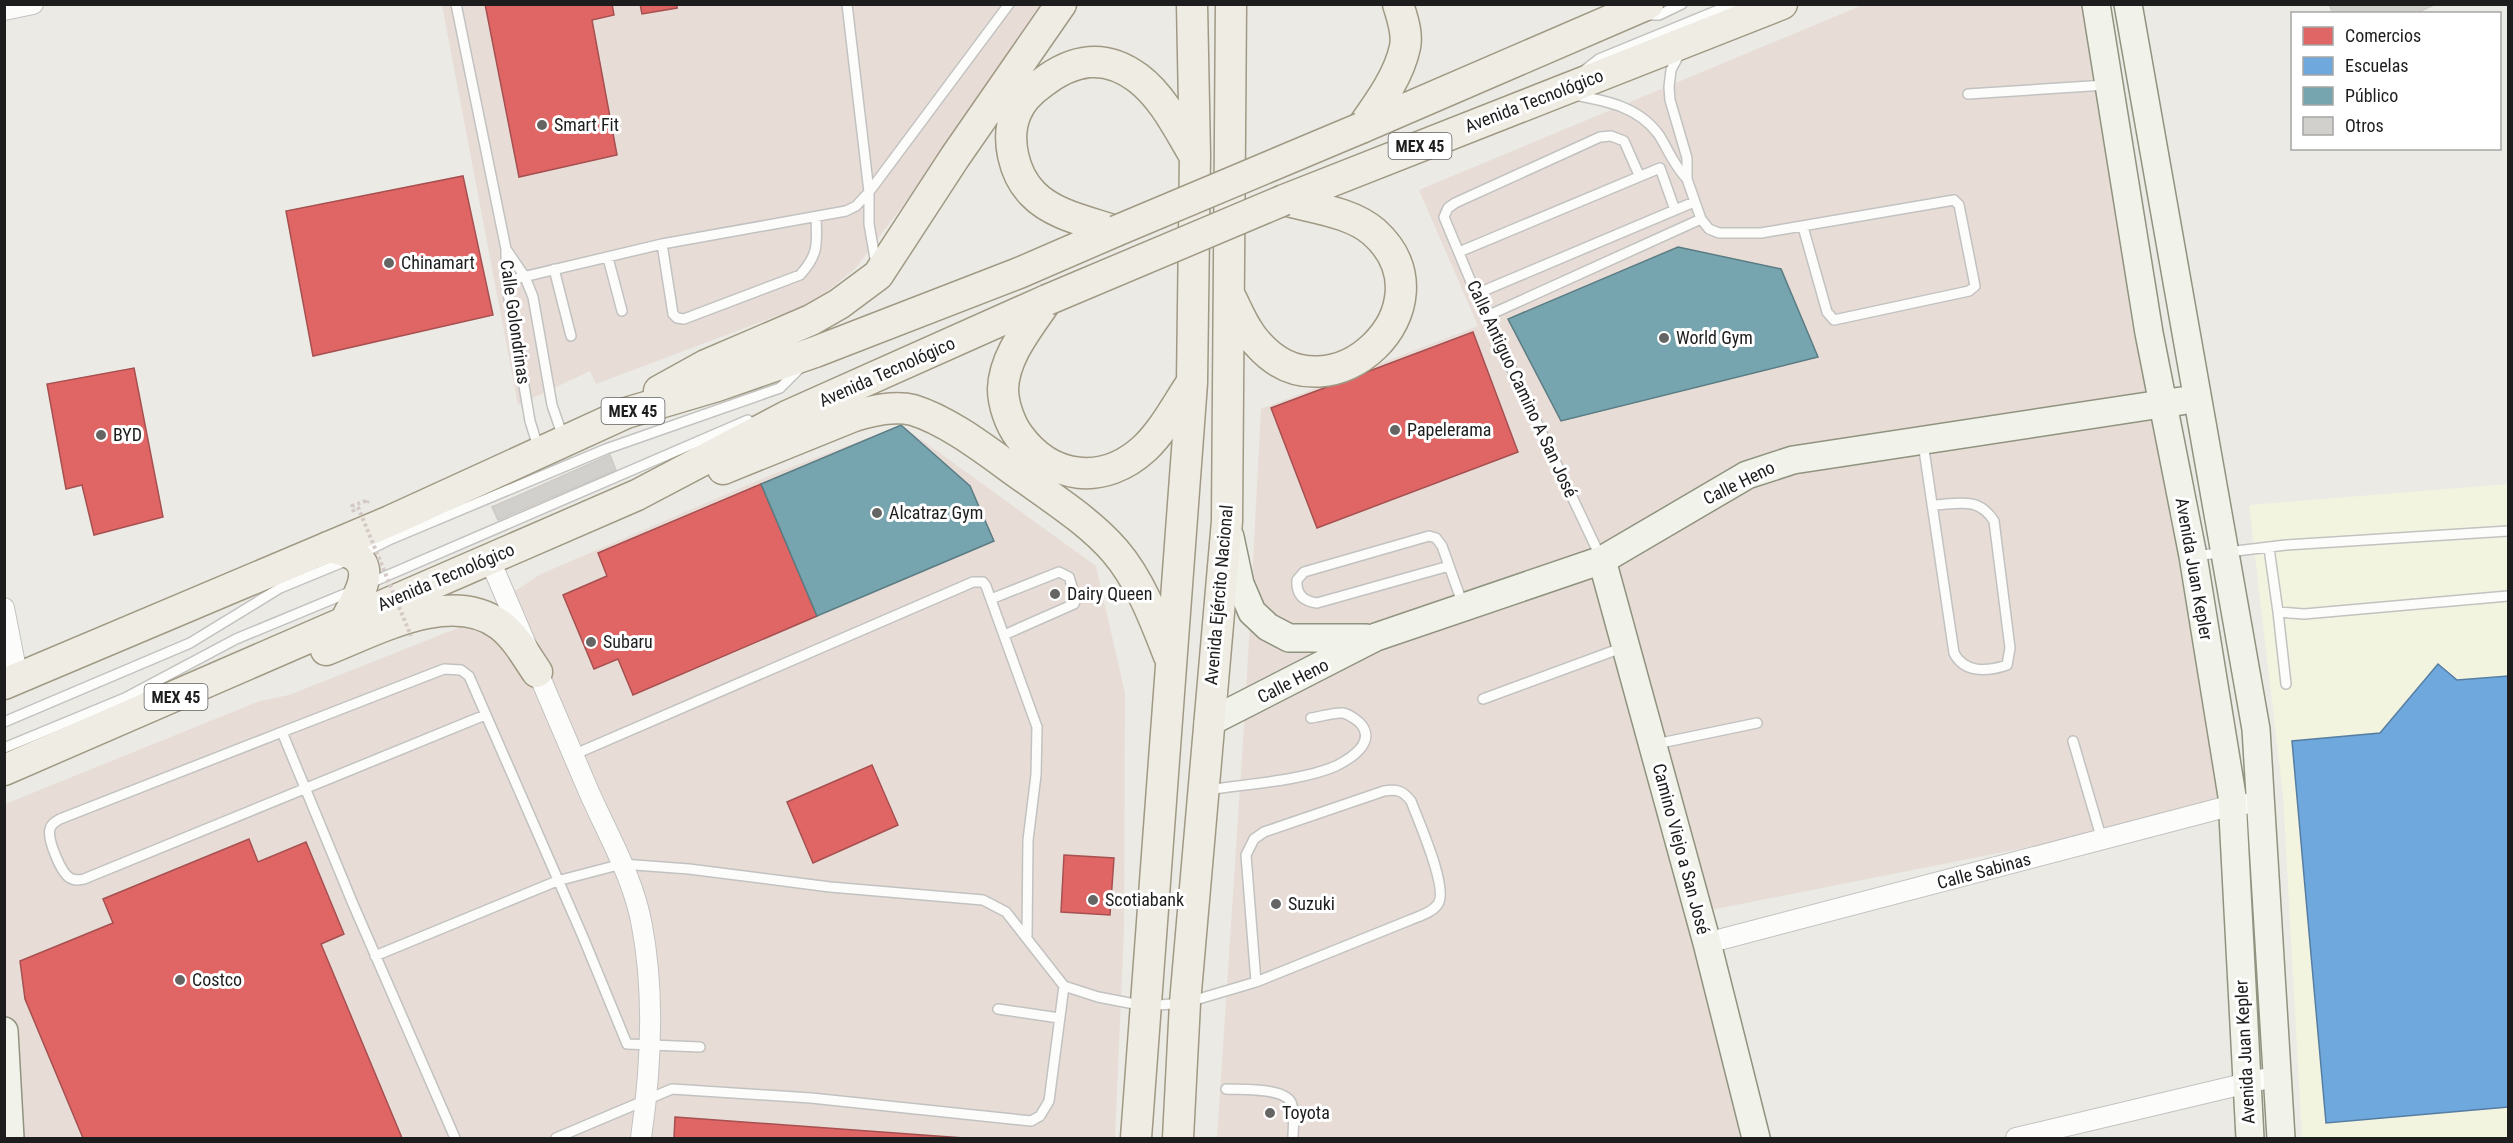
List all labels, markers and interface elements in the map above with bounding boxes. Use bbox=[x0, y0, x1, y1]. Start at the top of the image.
legend bbox=[2291, 12, 2501, 150]
text: Comercios bbox=[2345, 25, 2421, 46]
text: Escuelas bbox=[2345, 55, 2409, 76]
street label: Avenida Tecnológico bbox=[1462, 64, 1606, 137]
text: Público bbox=[2345, 85, 2398, 106]
place label: Smart Fit bbox=[554, 114, 619, 135]
text: Otros bbox=[2345, 115, 2384, 136]
marker: Smart Fit bbox=[535, 118, 549, 132]
road number: MEX 45 bbox=[1388, 133, 1452, 159]
place label: Chinamart bbox=[401, 252, 475, 273]
marker: Chinamart bbox=[382, 256, 396, 270]
street label: Calle Golondrinas bbox=[496, 258, 535, 385]
street label: Calle Antiguo Camino A San José bbox=[1463, 277, 1582, 501]
place label: World Gym bbox=[1676, 327, 1753, 348]
marker: World Gym bbox=[1657, 331, 1671, 345]
street label: Avenida Tecnológico bbox=[816, 332, 958, 411]
road number: MEX 45 bbox=[602, 398, 664, 424]
place label: Papelerama bbox=[1407, 419, 1491, 440]
marker: Papelerama bbox=[1388, 423, 1402, 437]
place label: BYD bbox=[113, 424, 142, 445]
marker: BYD bbox=[94, 428, 108, 442]
street label: Calle Heno bbox=[1700, 456, 1778, 509]
street label: Avenida Juan Kepler bbox=[2172, 496, 2217, 642]
place label: Alcatraz Gym bbox=[889, 502, 983, 523]
street label: Avenida Ejército Nacional bbox=[1200, 504, 1237, 686]
marker: Alcatraz Gym bbox=[870, 506, 884, 520]
street label: Avenida Tecnológico bbox=[374, 538, 517, 615]
place label: Dairy Queen bbox=[1067, 583, 1152, 604]
marker: Dairy Queen bbox=[1048, 587, 1062, 601]
place label: Subaru bbox=[603, 631, 653, 652]
marker: Subaru bbox=[584, 635, 598, 649]
street label: Calle Heno bbox=[1254, 654, 1332, 707]
road number: MEX 45 bbox=[144, 684, 207, 710]
street label: Camino Viejo a San José bbox=[1649, 761, 1714, 937]
street label: Calle Sabinas bbox=[1935, 848, 2033, 893]
place label: Scotiabank bbox=[1105, 889, 1184, 910]
marker: Scotiabank bbox=[1086, 893, 1100, 907]
place label: Suzuki bbox=[1288, 893, 1335, 914]
marker: Suzuki bbox=[1269, 897, 1283, 911]
place label: Costco bbox=[192, 969, 242, 990]
marker: Costco bbox=[173, 973, 187, 987]
street label: Avenida Juan Kepler bbox=[2230, 979, 2259, 1125]
place label: Toyota bbox=[1282, 1102, 1330, 1123]
marker: Toyota bbox=[1263, 1106, 1277, 1120]

